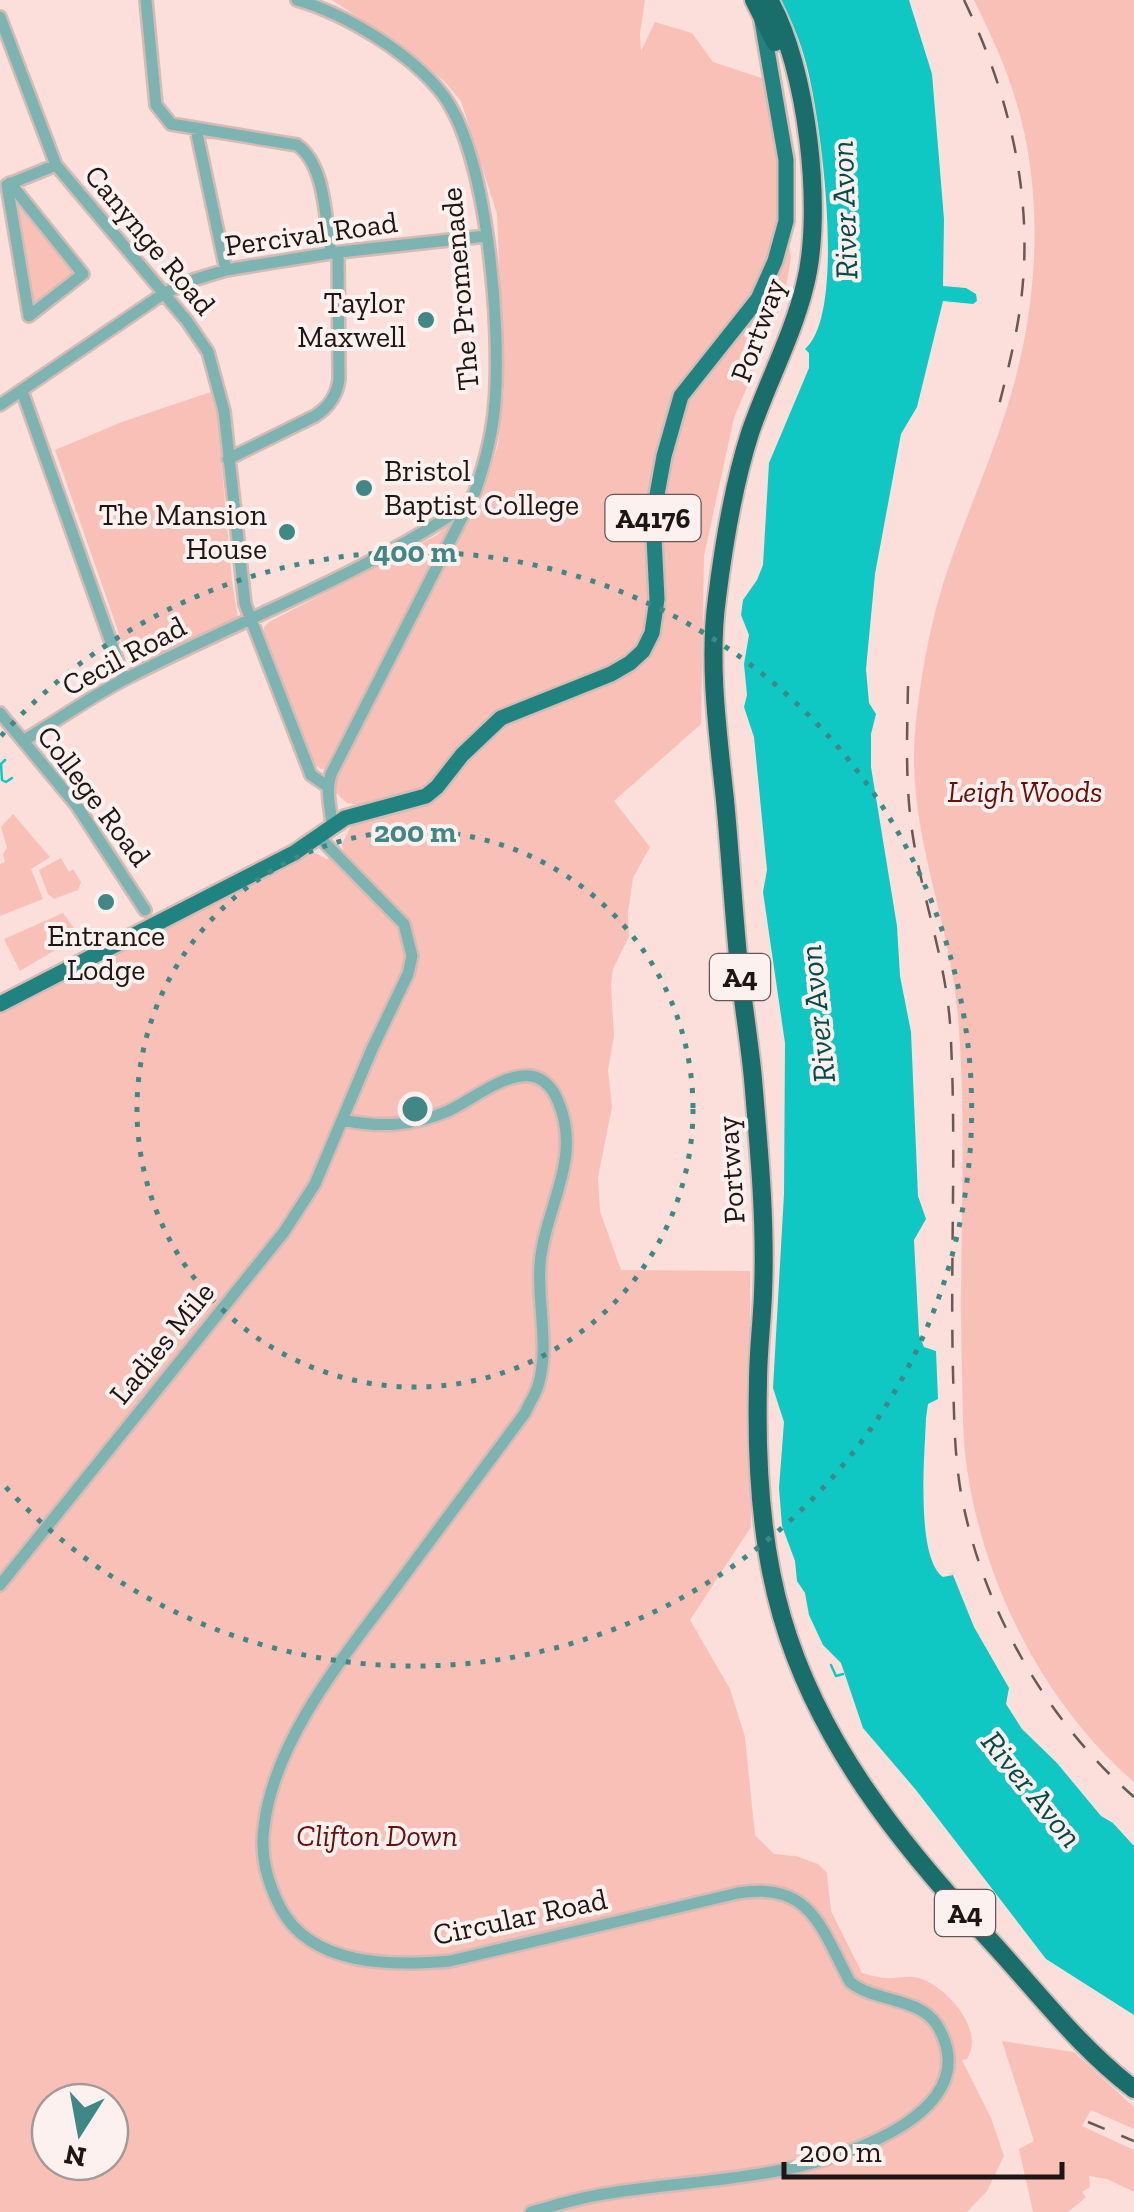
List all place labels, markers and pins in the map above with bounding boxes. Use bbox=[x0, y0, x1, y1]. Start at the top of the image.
place label: Taylor Maxwell bbox=[297, 285, 406, 355]
marker: Taylor Maxwell bbox=[415, 309, 437, 331]
place label: Bristol Baptist College bbox=[384, 453, 579, 523]
marker: Bristol Baptist College bbox=[353, 477, 375, 499]
place label: The Mansion House bbox=[99, 497, 267, 567]
marker: The Mansion House bbox=[276, 521, 298, 543]
marker: Entrance Lodge bbox=[95, 891, 117, 913]
place label: Entrance Lodge bbox=[47, 918, 165, 988]
centre of rings bbox=[397, 1091, 433, 1127]

